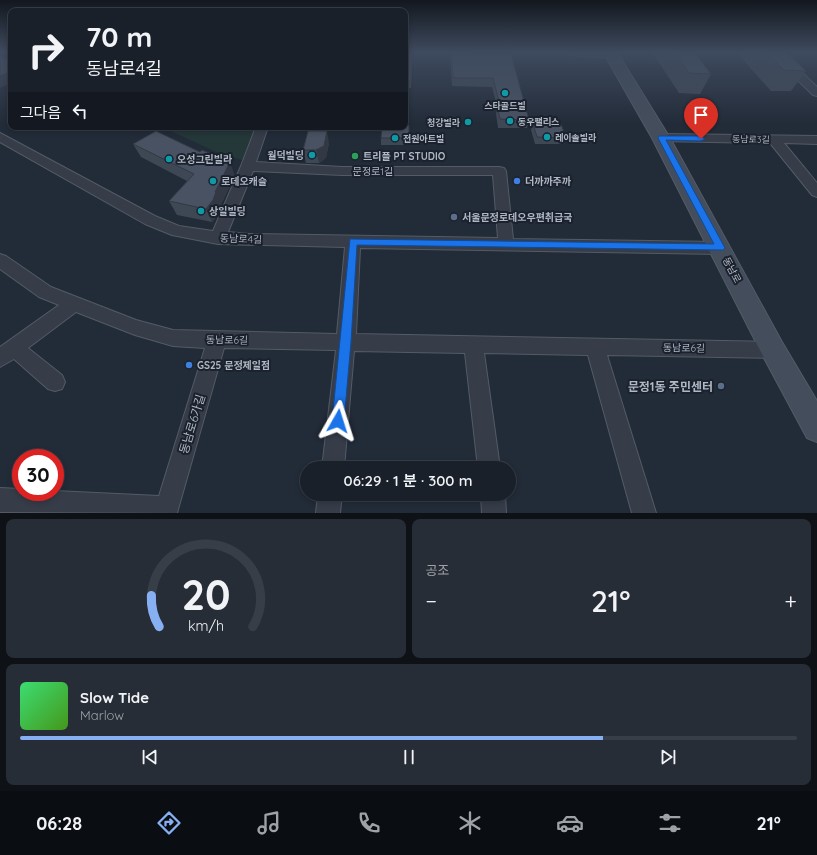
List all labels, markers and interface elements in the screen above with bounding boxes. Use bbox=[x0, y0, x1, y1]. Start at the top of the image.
text: 70 m bbox=[86, 19, 152, 54]
icon: right bbox=[20, 24, 72, 76]
text: 동남로4길 bbox=[86, 57, 162, 80]
marker: 스타골드빌 bbox=[500, 88, 510, 98]
pin bbox=[684, 98, 718, 139]
icon: left bbox=[69, 100, 91, 122]
place label: 스타골드빌 bbox=[484, 100, 526, 111]
text: 그다음 bbox=[20, 103, 61, 122]
icon: arrive bbox=[690, 104, 712, 126]
marker: 동우팰리스 bbox=[505, 116, 515, 126]
place label: 동우팰리스 bbox=[517, 116, 559, 127]
place label: 청강빌라 bbox=[427, 117, 461, 128]
marker: 청강빌라 bbox=[463, 117, 473, 127]
marker: 레이솔빌라 bbox=[542, 132, 552, 142]
place label: 레이솔빌라 bbox=[555, 132, 597, 143]
marker: 전원아트빌 bbox=[390, 133, 400, 143]
place label: 전원아트빌 bbox=[403, 133, 444, 144]
street label: 동남로3길 bbox=[732, 133, 770, 145]
place label: 월덕빌딩 bbox=[267, 149, 304, 162]
marker: 월덕빌딩 bbox=[307, 150, 317, 160]
place label: 트리플 PT STUDIO bbox=[363, 150, 446, 163]
marker: 트리플 PT STUDIO bbox=[350, 151, 360, 161]
place label: 오성그린빌라 bbox=[177, 153, 232, 166]
marker: 오성그린빌라 bbox=[164, 154, 174, 164]
street label: 문정로1길 bbox=[353, 165, 393, 178]
place label: 로데오캐슬 bbox=[221, 175, 267, 188]
place label: 더까까주까 bbox=[525, 175, 572, 188]
marker: 로데오캐슬 bbox=[208, 176, 218, 186]
marker: 더까까주까 bbox=[512, 176, 522, 186]
place label: 상일빌딩 bbox=[209, 205, 246, 218]
marker: 상일빌딩 bbox=[196, 206, 206, 216]
place label: 서울문정로데오우편취급국 bbox=[462, 211, 572, 224]
marker: 서울문정로데오우편취급국 bbox=[449, 212, 459, 222]
street label: 동남로4길 bbox=[220, 231, 262, 247]
street label: 동남로 bbox=[720, 255, 744, 285]
street label: 동남로6길 bbox=[206, 333, 248, 347]
street label: 동남로6길 bbox=[663, 341, 705, 355]
place label: GS25 문정제일점 bbox=[197, 359, 270, 372]
marker: GS25 문정제일점 bbox=[184, 360, 194, 370]
place label: 문정1동 주민센터 bbox=[628, 379, 713, 394]
marker: 문정1동 주민센터 bbox=[716, 381, 726, 391]
street label: 동남로6가길 bbox=[176, 392, 208, 456]
position arrow bbox=[317, 400, 359, 442]
speed limit sign: 30 bbox=[12, 449, 64, 501]
text: 06:29 · 1 분 · 300 m bbox=[344, 471, 472, 490]
text: 공조 bbox=[426, 562, 449, 578]
text: 20 bbox=[181, 567, 230, 619]
text: 21° bbox=[591, 582, 631, 620]
text: − bbox=[426, 587, 437, 615]
text: + bbox=[785, 587, 797, 615]
text: km/h bbox=[188, 616, 224, 634]
text: Slow Tide bbox=[80, 688, 149, 707]
text: Marlow bbox=[80, 707, 124, 723]
icon: previous bbox=[139, 746, 161, 768]
icon: pause bbox=[398, 746, 420, 768]
icon: next bbox=[657, 746, 679, 768]
icon: directions bbox=[155, 809, 183, 837]
icon: music bbox=[255, 809, 283, 837]
icon: phone bbox=[355, 809, 383, 837]
icon: climate bbox=[456, 809, 484, 837]
icon: car bbox=[556, 809, 584, 837]
icon: filters bbox=[656, 809, 684, 837]
text: 06:28 bbox=[36, 812, 82, 835]
text: 21° bbox=[756, 812, 781, 835]

